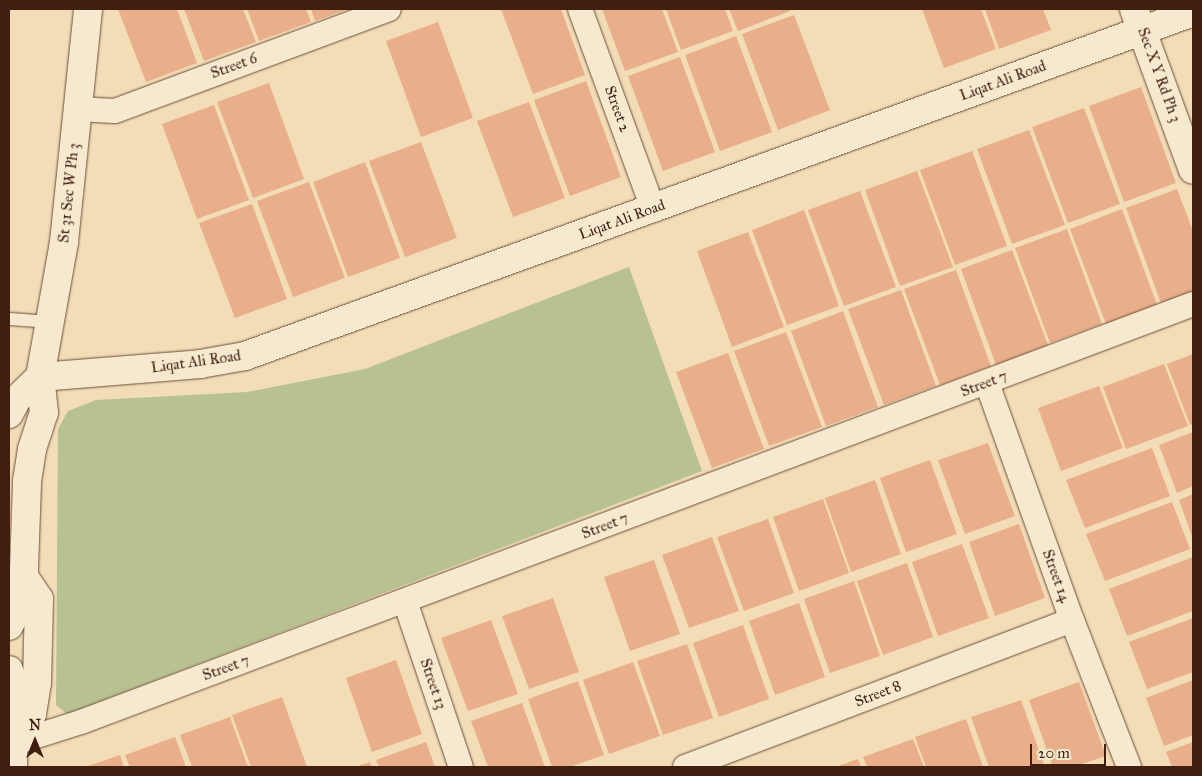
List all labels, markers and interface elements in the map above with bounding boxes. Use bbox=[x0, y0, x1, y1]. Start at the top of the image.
street label: Sec X Y Rd Ph 3 bbox=[1134, 25, 1184, 125]
street label: Street 6 bbox=[208, 49, 260, 83]
street label: Liqat Ali Road bbox=[957, 57, 1049, 105]
street label: Street 2 bbox=[600, 83, 634, 135]
street label: St 31 Sec W Ph 3 bbox=[55, 142, 83, 244]
street label: Liqat Ali Road bbox=[576, 196, 668, 244]
street label: Liqat Ali Road bbox=[150, 347, 242, 377]
street label: Street 7 bbox=[958, 367, 1010, 401]
street label: Street 7 bbox=[579, 509, 631, 543]
street label: Street 14 bbox=[1038, 547, 1074, 605]
street label: Street 7 bbox=[200, 651, 252, 685]
street label: Street 13 bbox=[416, 656, 450, 712]
street label: Street 8 bbox=[852, 677, 904, 711]
north arrow bbox=[10, 716, 60, 766]
text: N bbox=[29, 717, 41, 734]
scale bar bbox=[1032, 734, 1108, 766]
text: 20 m bbox=[1038, 744, 1070, 762]

